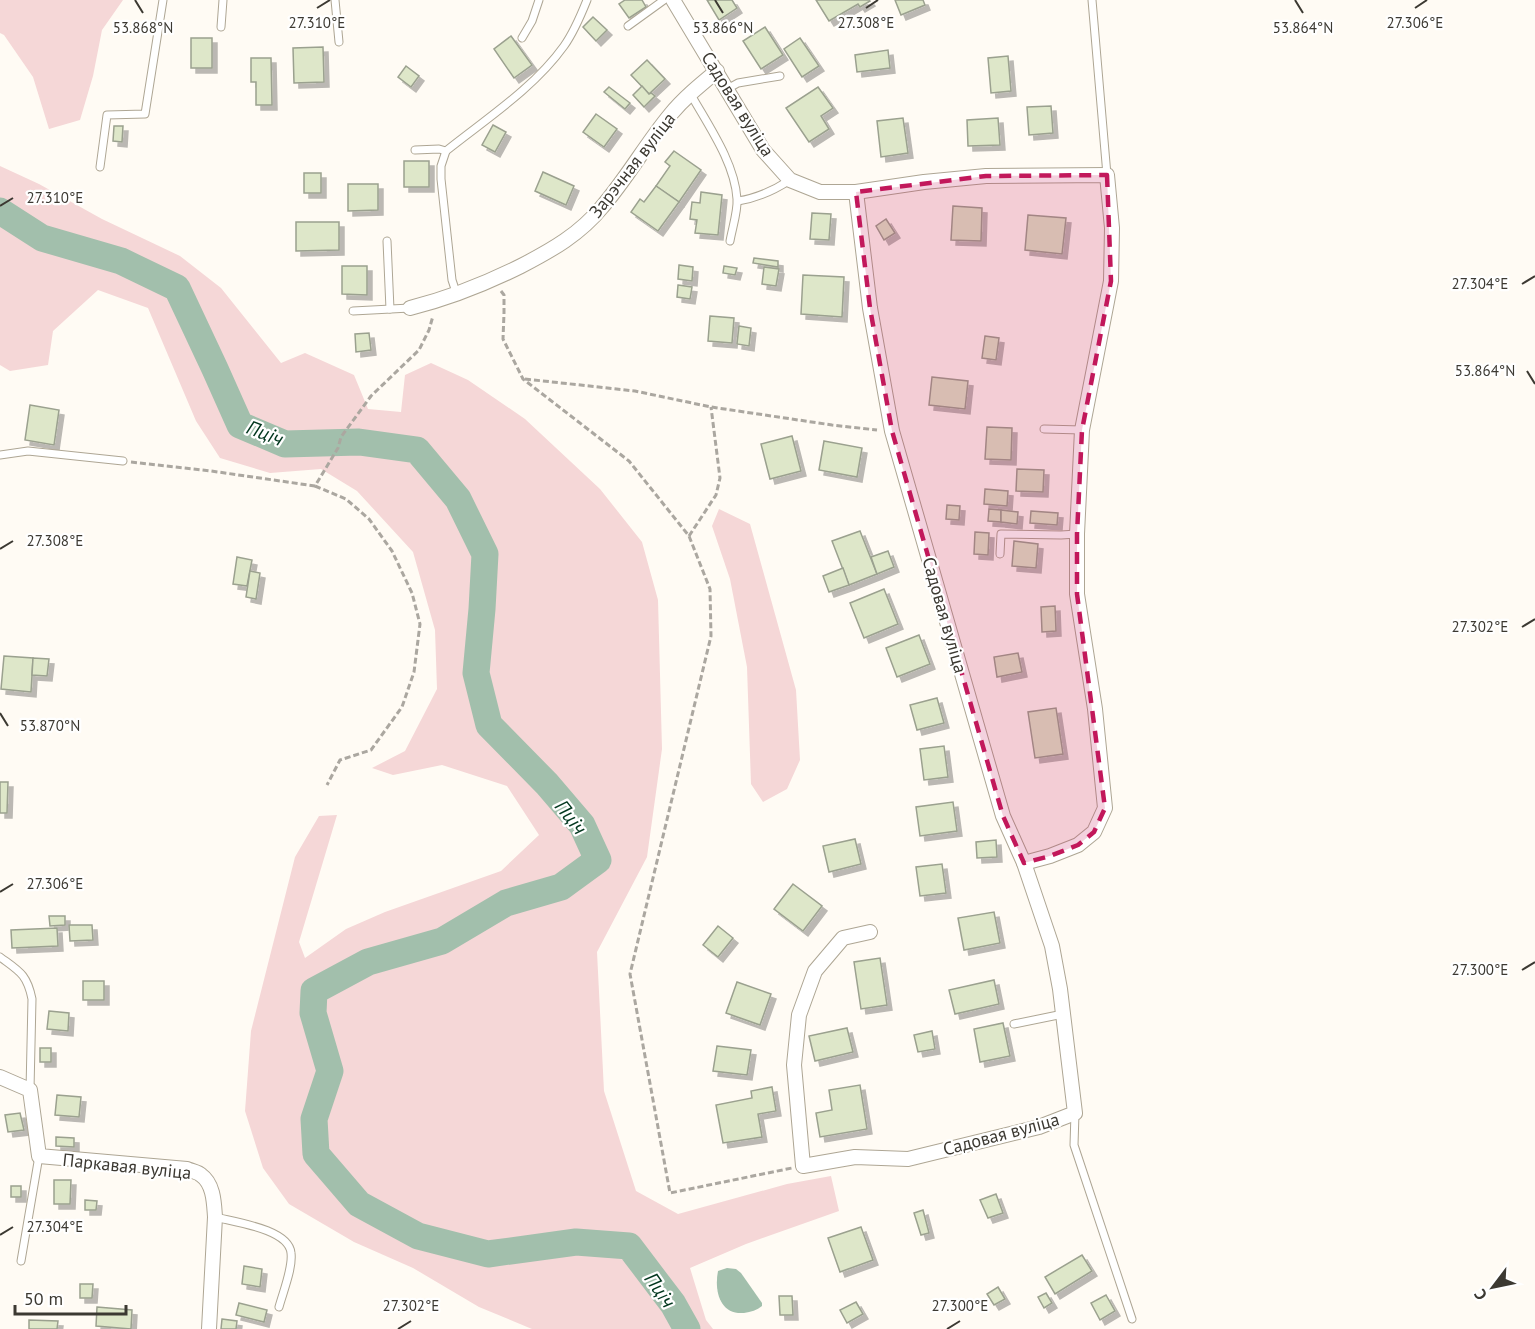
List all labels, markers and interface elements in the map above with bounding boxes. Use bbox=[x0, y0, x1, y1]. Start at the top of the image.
text: 27.310°E bbox=[289, 13, 345, 32]
text: 27.308°E bbox=[838, 13, 894, 32]
text: 27.306°E bbox=[1387, 13, 1443, 32]
text: 53.868°N bbox=[113, 18, 173, 37]
text: 53.866°N bbox=[693, 18, 753, 37]
text: 53.864°N bbox=[1273, 18, 1333, 37]
street label: Садовая вуліца bbox=[697, 47, 779, 161]
street label: Зарэчная вуліца bbox=[584, 108, 680, 222]
text: 27.310°E bbox=[27, 188, 83, 207]
text: 27.304°E bbox=[1452, 274, 1508, 293]
text: 53.864°N bbox=[1455, 361, 1515, 380]
water label: Пціч bbox=[243, 414, 288, 452]
text: 27.308°E bbox=[27, 531, 83, 550]
street label: Садовая вуліца bbox=[917, 554, 973, 676]
text: 27.302°E bbox=[1452, 617, 1508, 636]
text: 53.870°N bbox=[20, 716, 80, 735]
water label: Пціч bbox=[549, 794, 593, 840]
text: 27.306°E bbox=[27, 874, 83, 893]
text: 27.300°E bbox=[1452, 960, 1508, 979]
street label: Садовая вуліца bbox=[940, 1107, 1062, 1161]
street label: Паркавая вуліца bbox=[62, 1148, 192, 1184]
text: 27.304°E bbox=[27, 1217, 83, 1236]
north arrow bbox=[1463, 1257, 1523, 1317]
water label: Пціч bbox=[639, 1267, 682, 1313]
scale bar bbox=[15, 1278, 126, 1316]
text: С bbox=[1469, 1286, 1491, 1304]
text: 50 m bbox=[24, 1287, 63, 1310]
text: 27.302°E bbox=[383, 1296, 439, 1315]
text: 27.300°E bbox=[932, 1296, 988, 1315]

